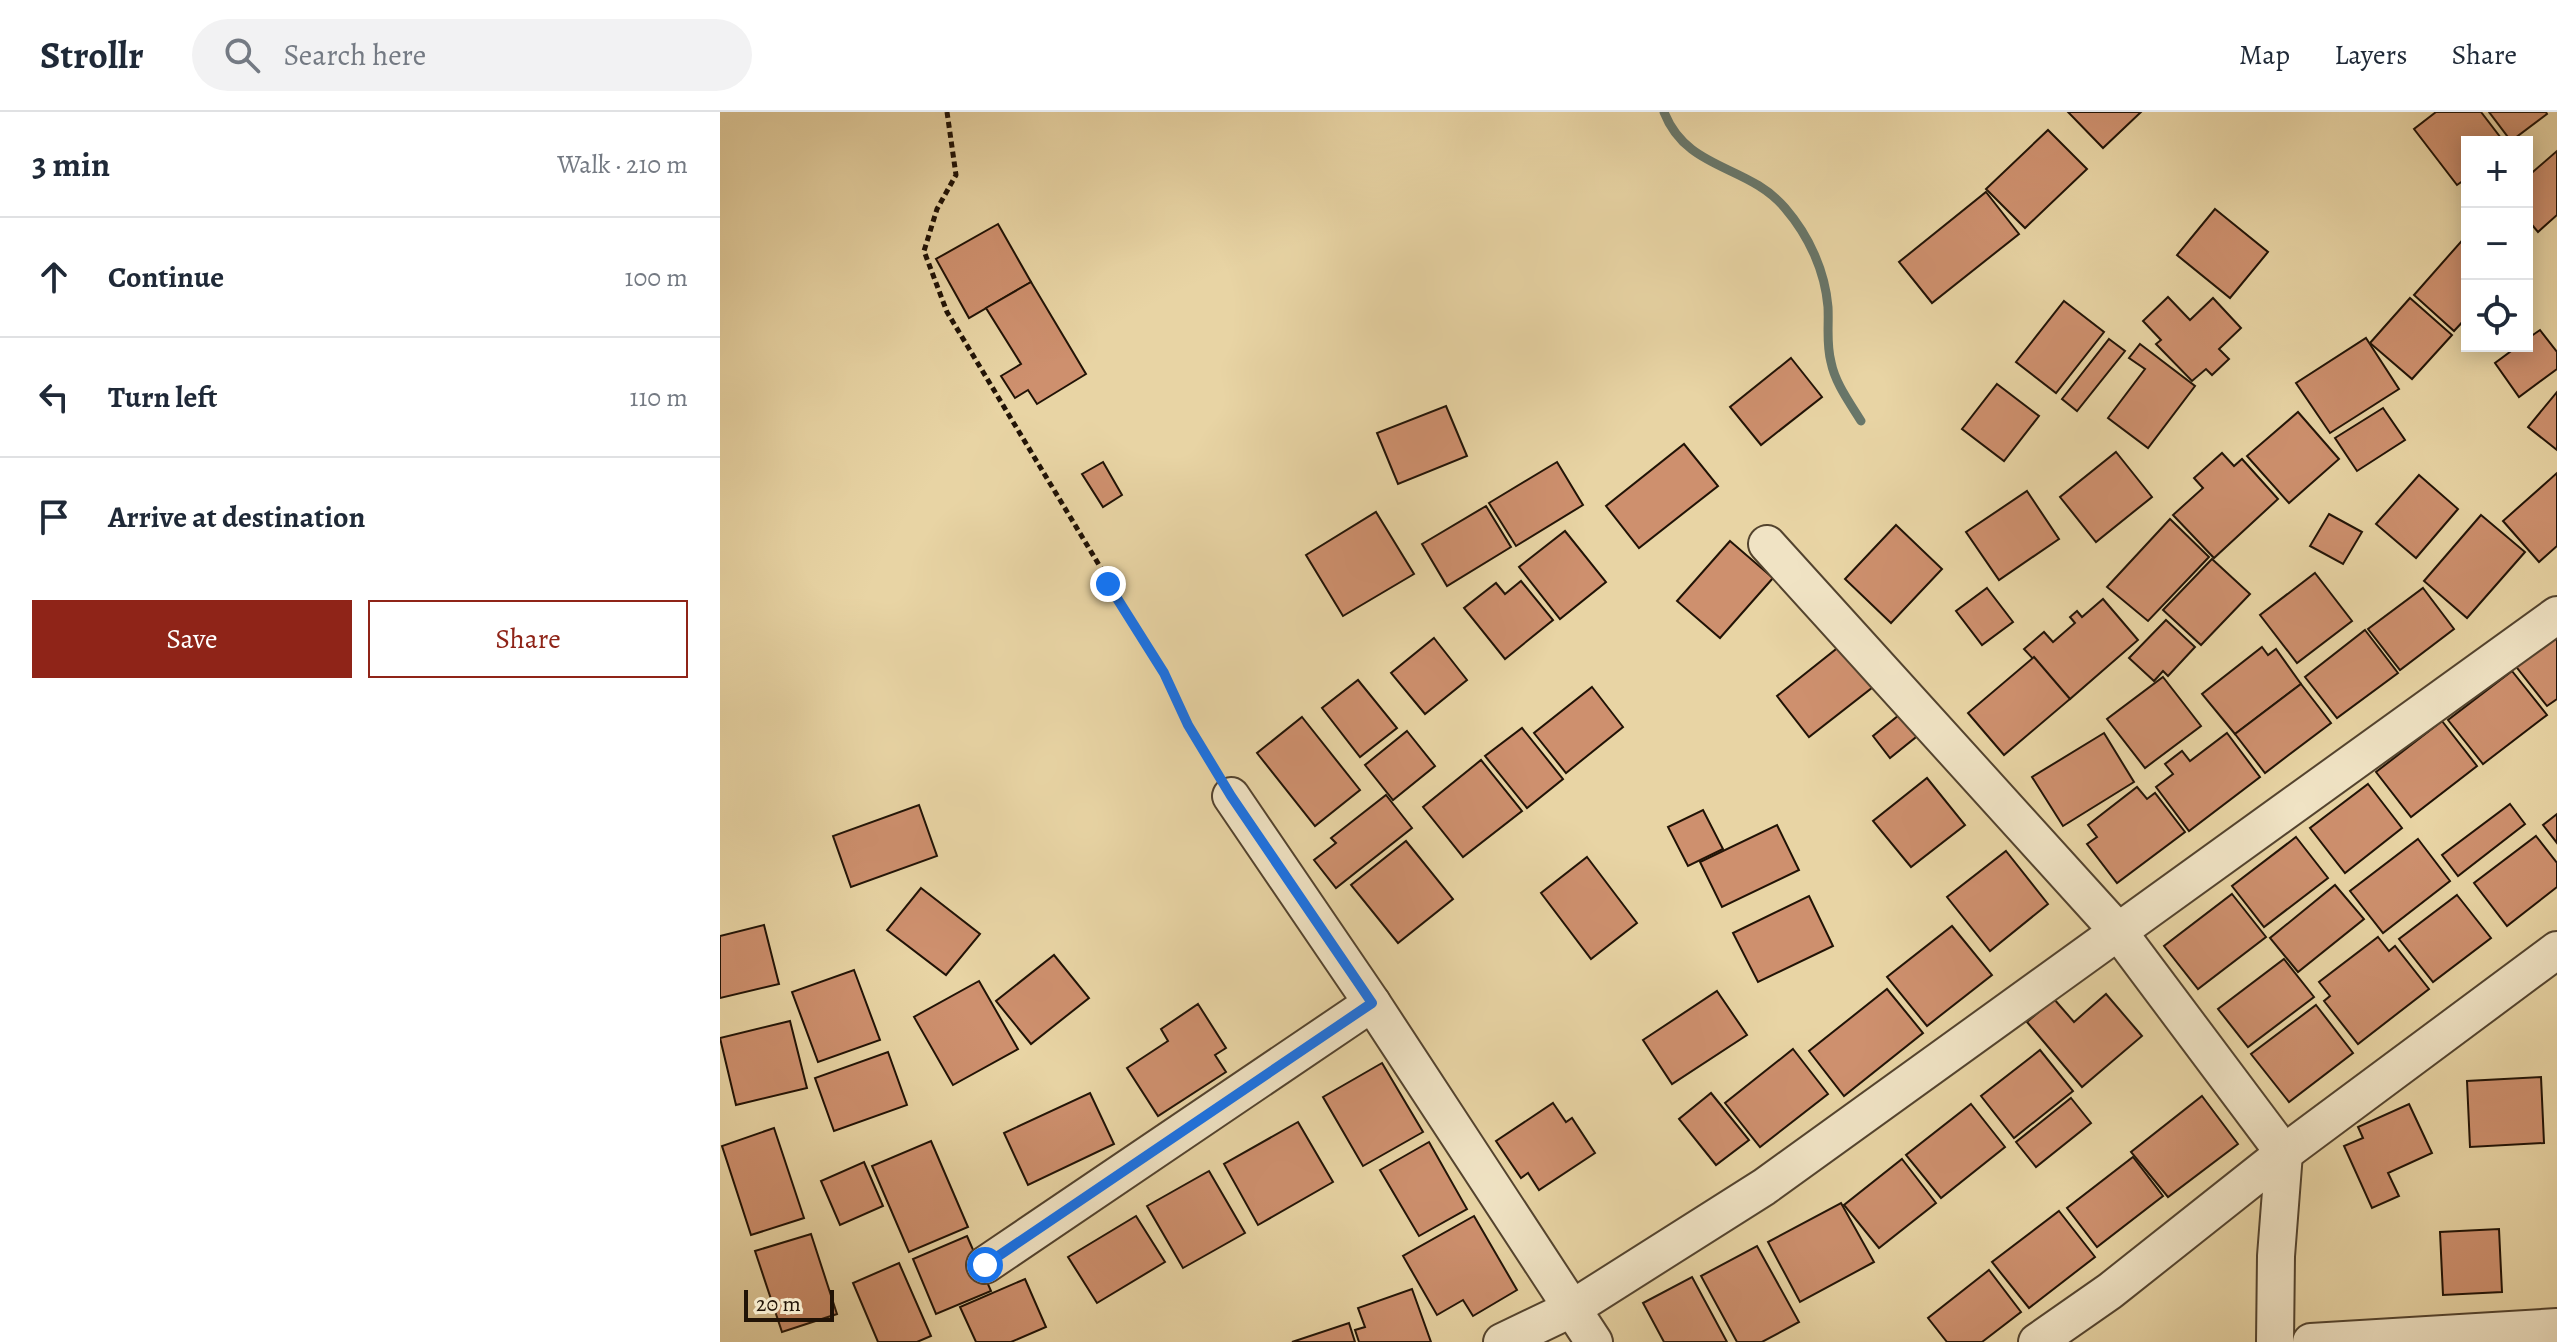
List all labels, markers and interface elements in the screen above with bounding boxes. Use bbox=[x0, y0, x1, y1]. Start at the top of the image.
search box bbox=[192, 19, 752, 91]
text: Strollr bbox=[40, 29, 144, 81]
icon: search bbox=[220, 33, 264, 77]
text: Search here bbox=[284, 35, 426, 75]
text: Map bbox=[2239, 36, 2290, 74]
text: Layers bbox=[2334, 36, 2407, 74]
text: Share bbox=[2451, 36, 2517, 74]
map controls bbox=[2461, 136, 2533, 352]
button: + bbox=[2461, 136, 2533, 208]
text: 3 min bbox=[32, 141, 110, 188]
text: Walk · 210 m bbox=[557, 147, 688, 182]
button: − bbox=[2461, 208, 2533, 280]
icon: ahead bbox=[32, 255, 76, 299]
text: Continue bbox=[108, 257, 224, 297]
text: 100 m bbox=[625, 260, 688, 295]
button: locate bbox=[2461, 280, 2533, 352]
icon: left bbox=[32, 375, 76, 419]
text: Turn left bbox=[108, 377, 217, 417]
text: 110 m bbox=[630, 380, 688, 415]
icon: arrive bbox=[32, 495, 76, 539]
text: Arrive at destination bbox=[108, 497, 365, 537]
route end bbox=[1090, 566, 1126, 602]
button: Save bbox=[32, 600, 352, 678]
button: Share bbox=[368, 600, 688, 678]
route start bbox=[967, 1247, 1003, 1283]
scale bar bbox=[744, 1286, 834, 1322]
text: 20 m bbox=[756, 1289, 801, 1319]

